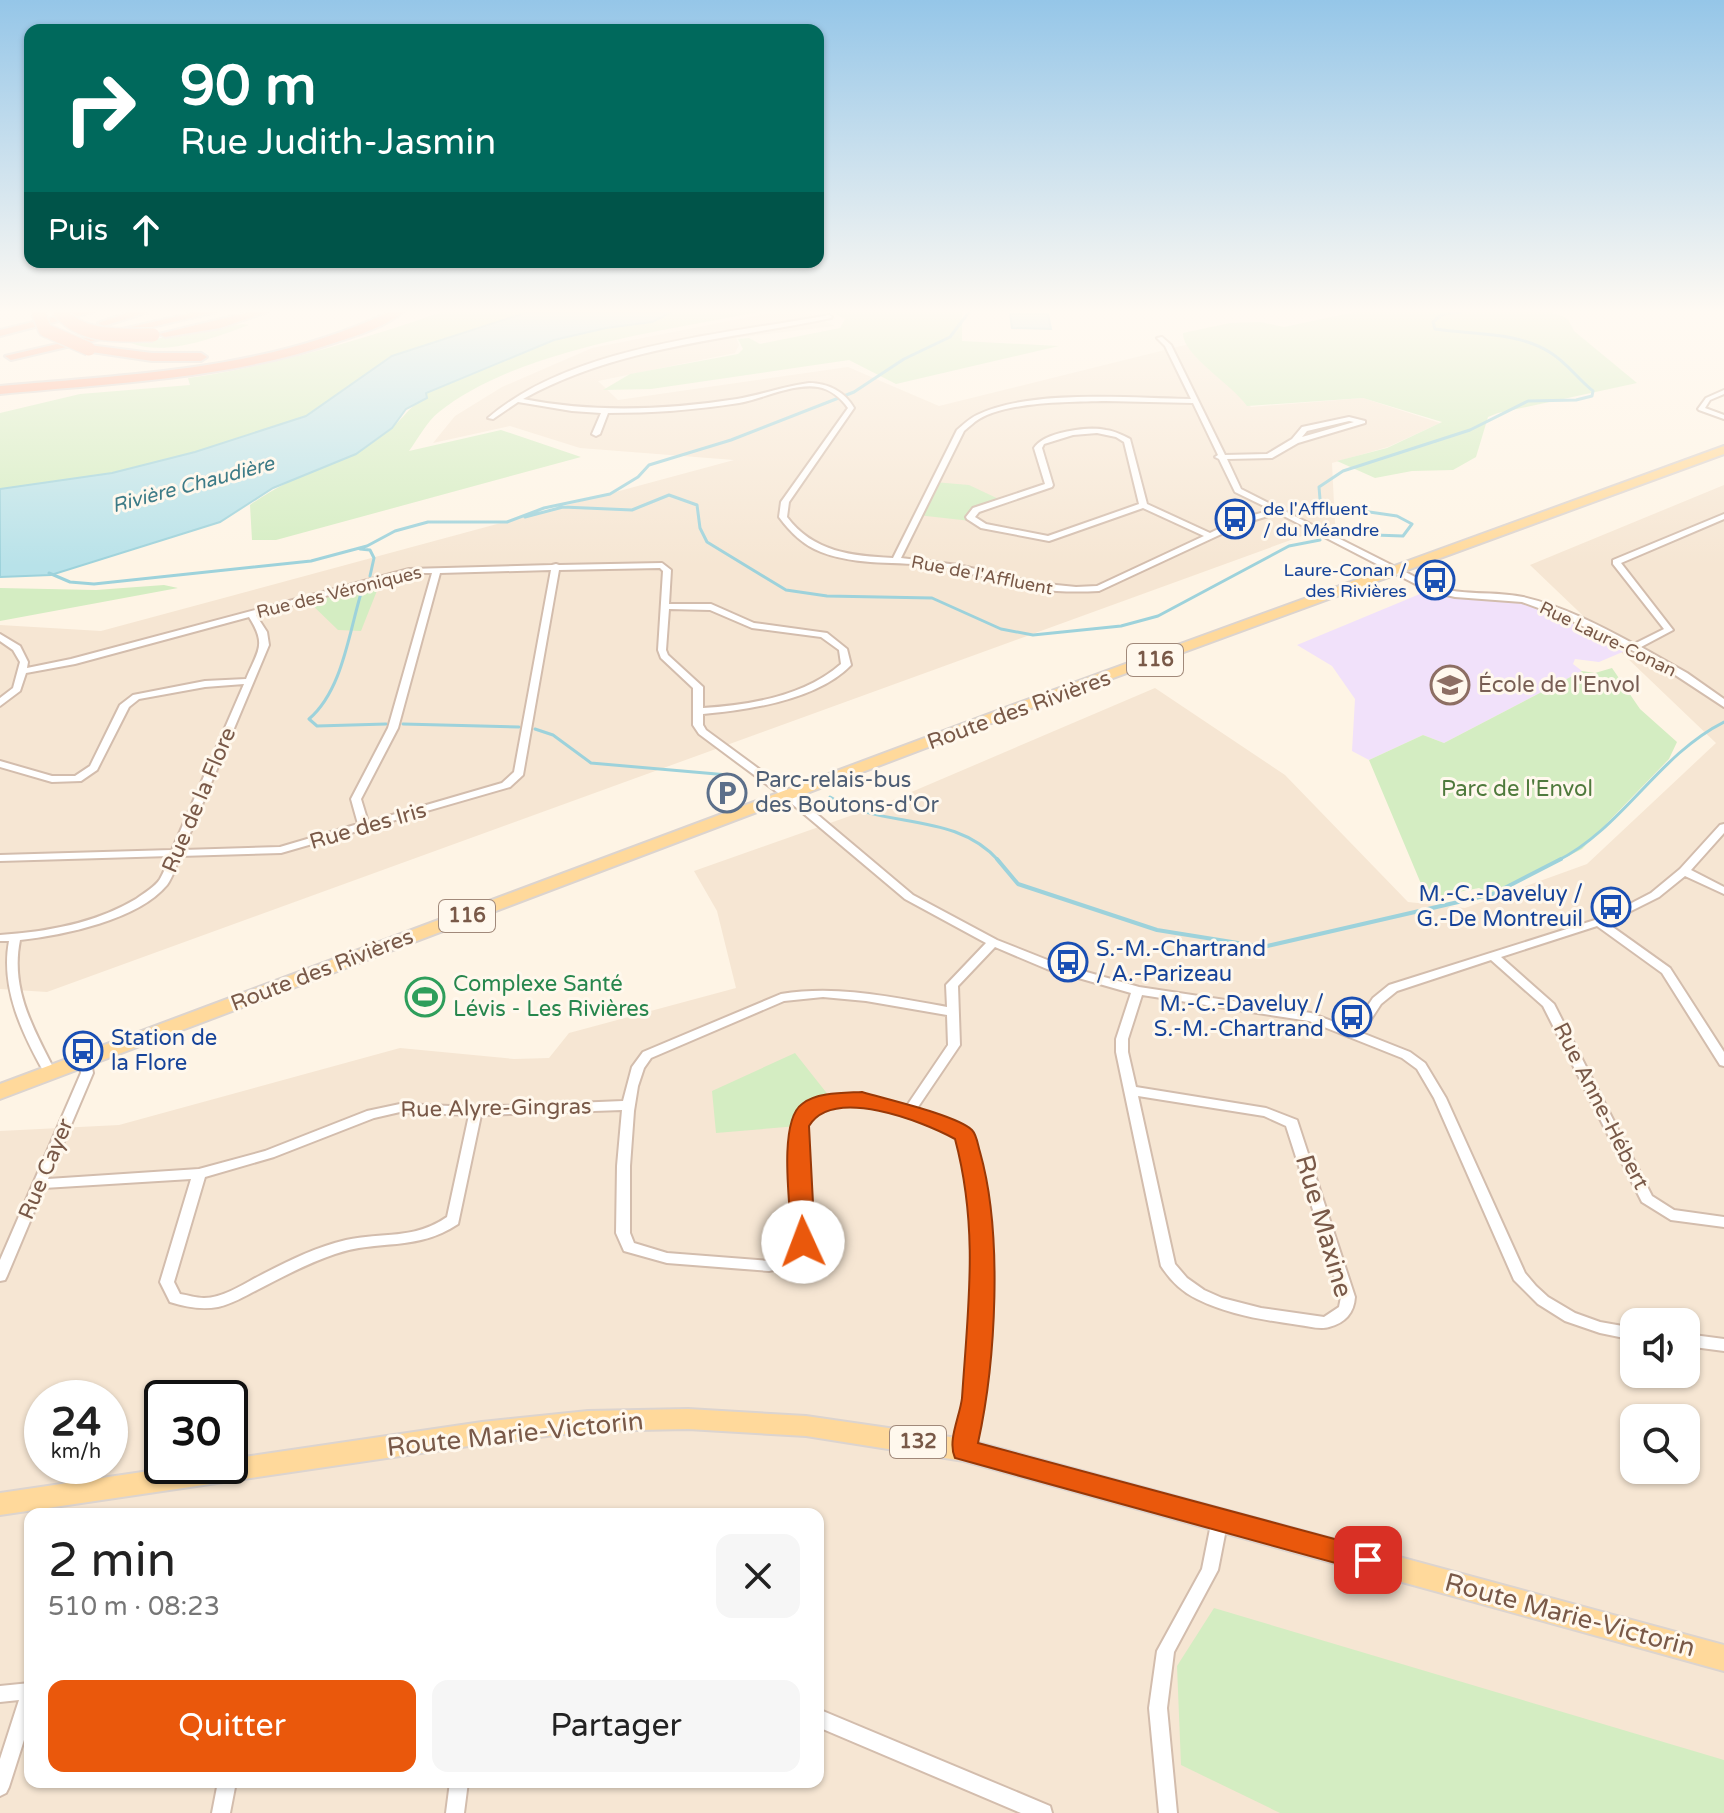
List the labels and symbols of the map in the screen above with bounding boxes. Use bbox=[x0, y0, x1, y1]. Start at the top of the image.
water label: Rivière Chaudière bbox=[109, 451, 278, 518]
bus stop icon: de l'Affluent / du Méandre bbox=[1214, 498, 1256, 540]
place label: de l'Affluent / du Méandre bbox=[1263, 498, 1379, 541]
street label: Rue de l'Affluent bbox=[909, 550, 1055, 600]
place label: Laure-Conan / des Rivières bbox=[1284, 559, 1407, 602]
bus stop icon: Laure-Conan / des Rivières bbox=[1414, 559, 1456, 601]
street label: Rue des Véroniques bbox=[254, 561, 424, 623]
street label: Rue Laure-Conan bbox=[1536, 596, 1680, 682]
road number: 116 bbox=[1127, 644, 1183, 676]
school or university icon: École de l'Envol bbox=[1429, 664, 1471, 706]
street label: Route des Rivières bbox=[924, 665, 1114, 755]
place label: École de l'Envol bbox=[1478, 671, 1640, 698]
street label: Rue de la Flore bbox=[157, 723, 241, 877]
place label: Parc-relais-bus des Boutons-d'Or bbox=[755, 767, 940, 818]
parking icon: Parc-relais-bus des Boutons-d'Or bbox=[706, 772, 748, 814]
park label: Parc de l'Envol bbox=[1441, 776, 1593, 802]
street label: Rue des Iris bbox=[307, 797, 429, 855]
place label: M.-C.-Daveluy / G.-De Montreuil bbox=[1417, 881, 1583, 932]
bus stop icon: M.-C.-Daveluy / G.-De Montreuil bbox=[1590, 886, 1632, 928]
road number: 116 bbox=[439, 900, 495, 932]
street label: Route des Rivières bbox=[227, 923, 417, 1017]
place label: S.-M.-Chartrand / A.-Parizeau bbox=[1096, 936, 1266, 987]
bus stop icon: S.-M.-Chartrand / A.-Parizeau bbox=[1047, 941, 1089, 983]
place label: Complexe Santé Lévis - Les Rivières bbox=[453, 971, 649, 1022]
sports icon: Complexe Santé Lévis - Les Rivières bbox=[404, 976, 446, 1018]
place label: M.-C.-Daveluy / S.-M.-Chartrand bbox=[1154, 991, 1324, 1042]
bus stop icon: M.-C.-Daveluy / S.-M.-Chartrand bbox=[1331, 996, 1373, 1038]
street label: Rue Anne-Hébert bbox=[1548, 1018, 1654, 1194]
place label: Station de la Flore bbox=[111, 1025, 217, 1076]
bus stop icon: Station de la Flore bbox=[62, 1030, 104, 1072]
street label: Rue Alyre-Gingras bbox=[400, 1093, 592, 1123]
street label: Rue Cayer bbox=[13, 1114, 79, 1223]
street label: Rue Maxine bbox=[1289, 1151, 1359, 1301]
position arrow bbox=[761, 1200, 845, 1284]
speed limit sign: 30 bbox=[144, 1380, 248, 1484]
street label: Route Marie-Victorin bbox=[385, 1405, 645, 1463]
road number: 132 bbox=[890, 1426, 946, 1458]
pin bbox=[1334, 1526, 1402, 1594]
street label: Route Marie-Victorin bbox=[1441, 1567, 1699, 1663]

